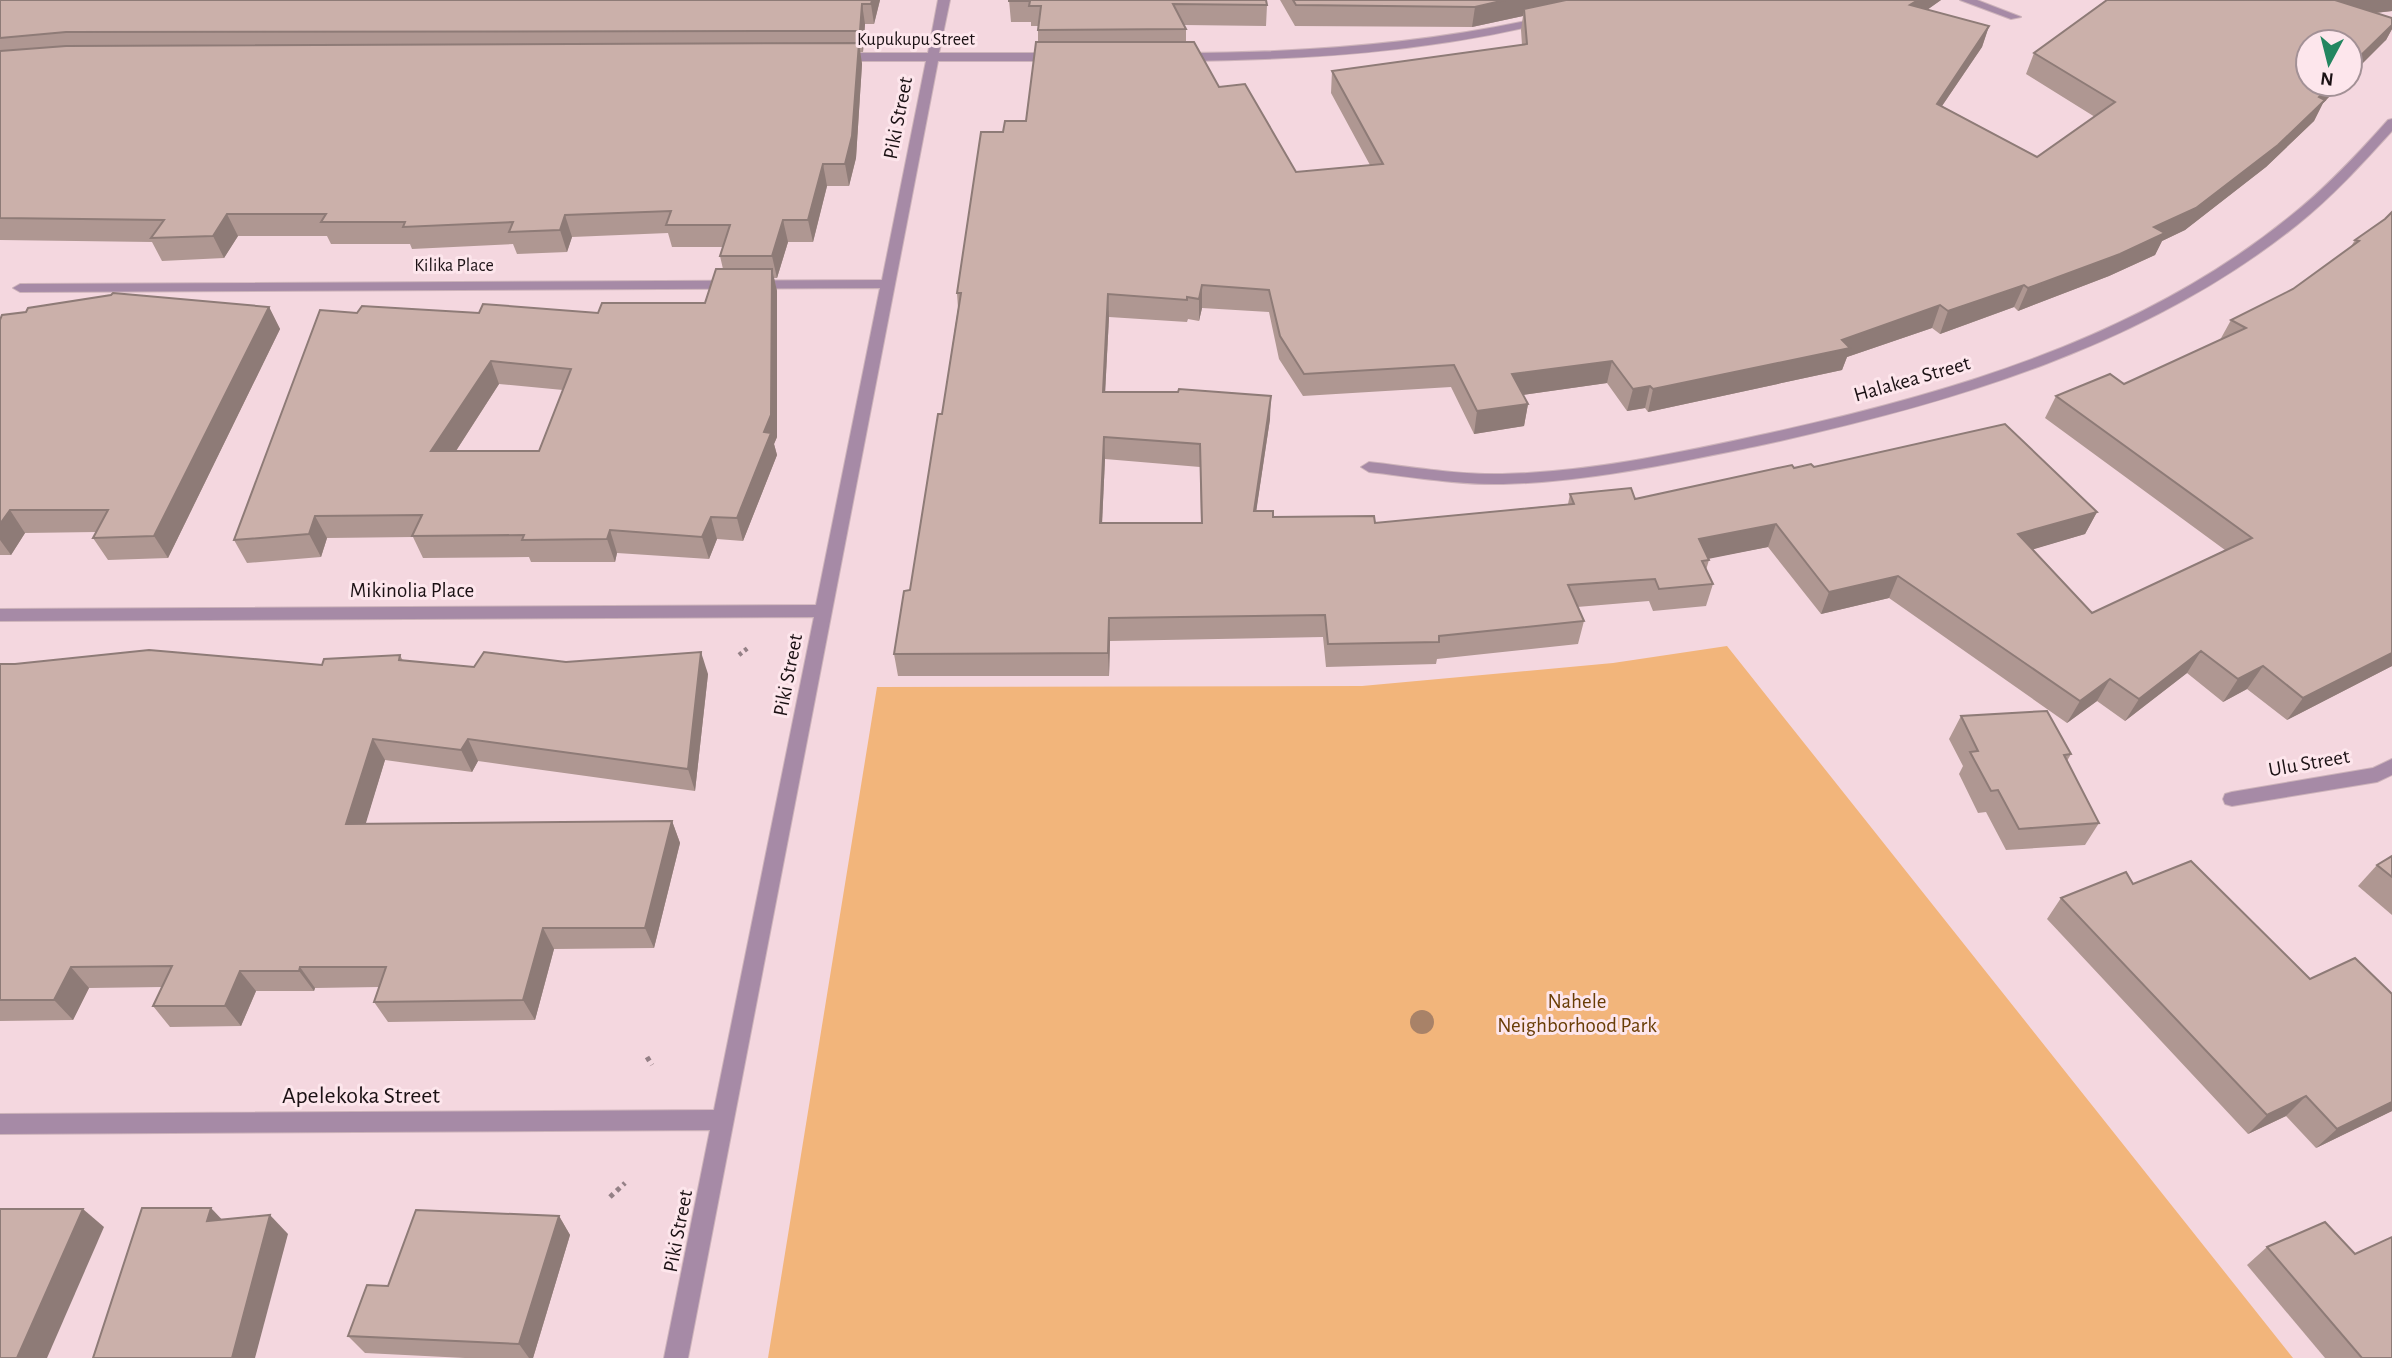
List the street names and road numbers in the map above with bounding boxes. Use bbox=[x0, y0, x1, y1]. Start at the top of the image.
street label: Kupukupu Street bbox=[857, 31, 975, 49]
street label: Piki Street bbox=[880, 75, 916, 161]
street label: Kilika Place bbox=[414, 257, 494, 275]
street label: Halakea Street bbox=[1851, 352, 1973, 406]
street label: Mikinolia Place bbox=[350, 580, 474, 601]
street label: Piki Street bbox=[770, 632, 806, 718]
street label: Ulu Street bbox=[2267, 745, 2351, 780]
street label: Apelekoka Street bbox=[282, 1084, 440, 1108]
street label: Piki Street bbox=[660, 1188, 696, 1274]

